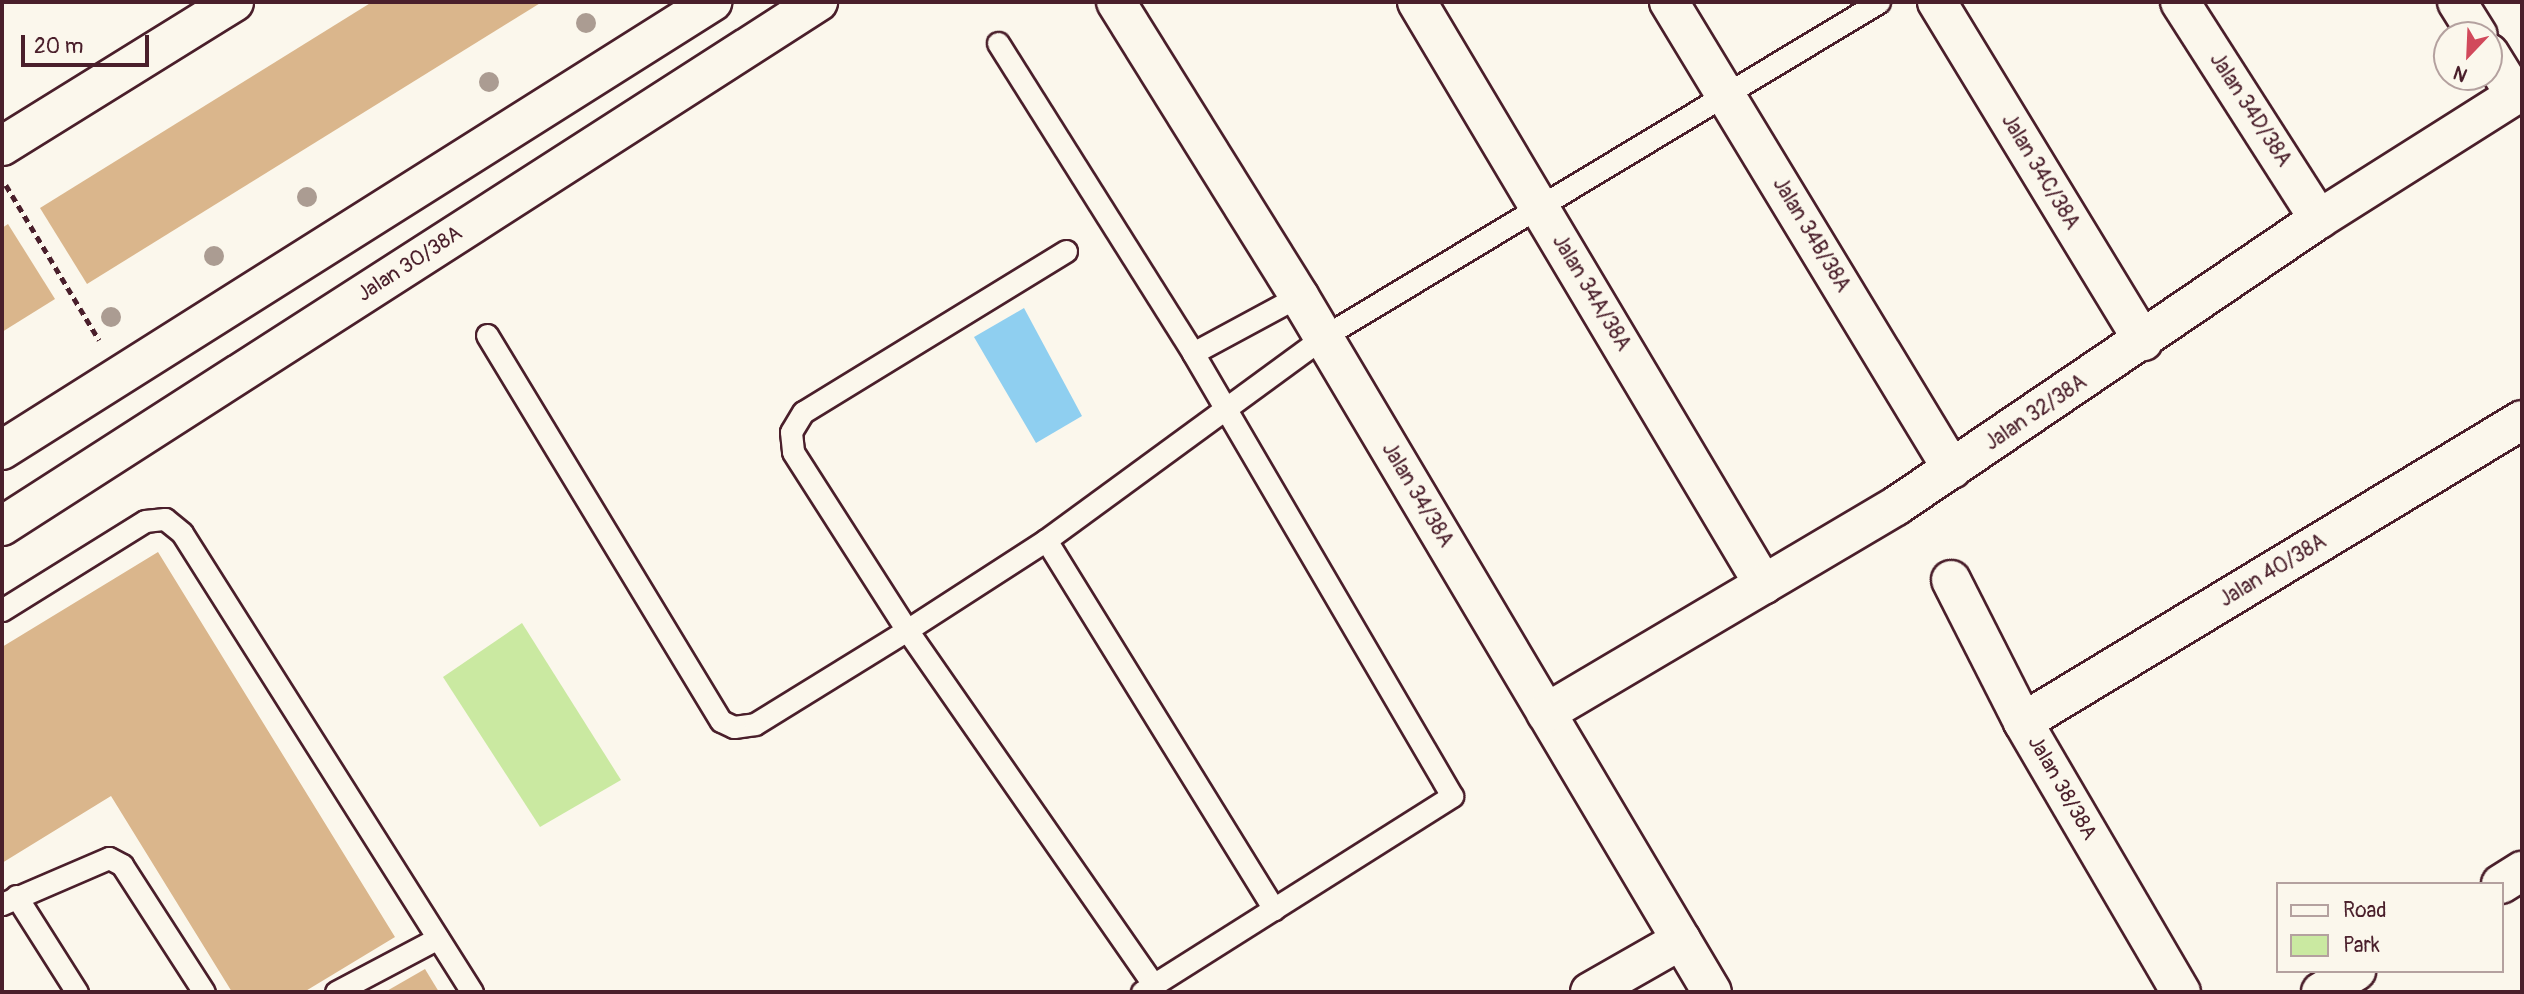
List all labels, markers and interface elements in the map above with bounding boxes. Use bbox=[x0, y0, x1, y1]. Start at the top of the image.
scale bar bbox=[24, 21, 152, 65]
north arrow bbox=[2433, 21, 2503, 91]
text: 20 m bbox=[34, 33, 83, 60]
street label: Jalan 34D/38A bbox=[2204, 48, 2296, 172]
text: N bbox=[2450, 60, 2471, 87]
street label: Jalan 34C/38A bbox=[1996, 109, 2084, 235]
street label: Jalan 34B/38A bbox=[1767, 173, 1855, 297]
street label: Jalan 30/38A bbox=[353, 221, 467, 307]
street label: Jalan 34A/38A bbox=[1546, 230, 1636, 356]
street label: Jalan 32/38A bbox=[1980, 370, 2092, 456]
street label: Jalan 34/38A bbox=[1376, 438, 1458, 552]
street label: Jalan 40/38A bbox=[2215, 529, 2331, 613]
street label: Jalan 38/38A bbox=[2022, 731, 2102, 845]
legend bbox=[2276, 882, 2503, 973]
text: Road bbox=[2343, 897, 2387, 924]
text: Park bbox=[2343, 932, 2380, 959]

